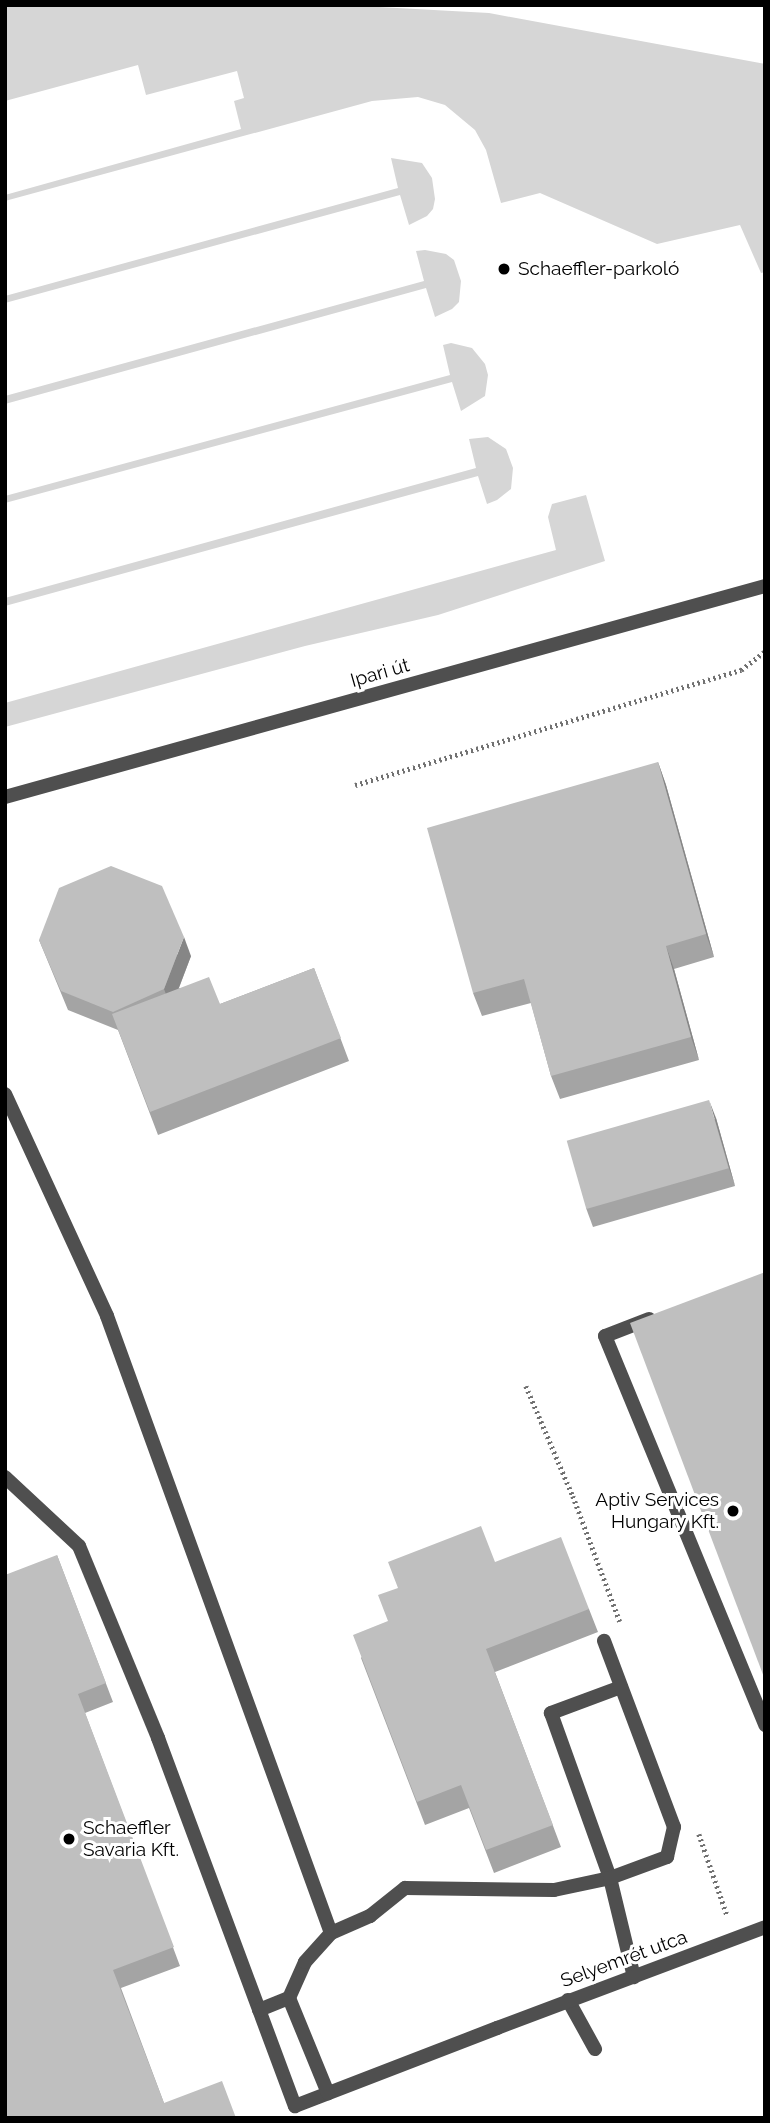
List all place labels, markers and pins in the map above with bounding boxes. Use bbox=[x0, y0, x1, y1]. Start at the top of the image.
place label: Schaeffler-parkoló bbox=[518, 258, 679, 280]
marker: Schaeffler-parkoló bbox=[496, 261, 512, 277]
place label: Aptiv Services Hungary Kft. bbox=[595, 1489, 719, 1533]
marker: Aptiv Services Hungary Kft. bbox=[725, 1503, 741, 1519]
place label: Schaeffler Savaria Kft. bbox=[83, 1817, 179, 1861]
marker: Schaeffler Savaria Kft. bbox=[61, 1831, 77, 1847]

